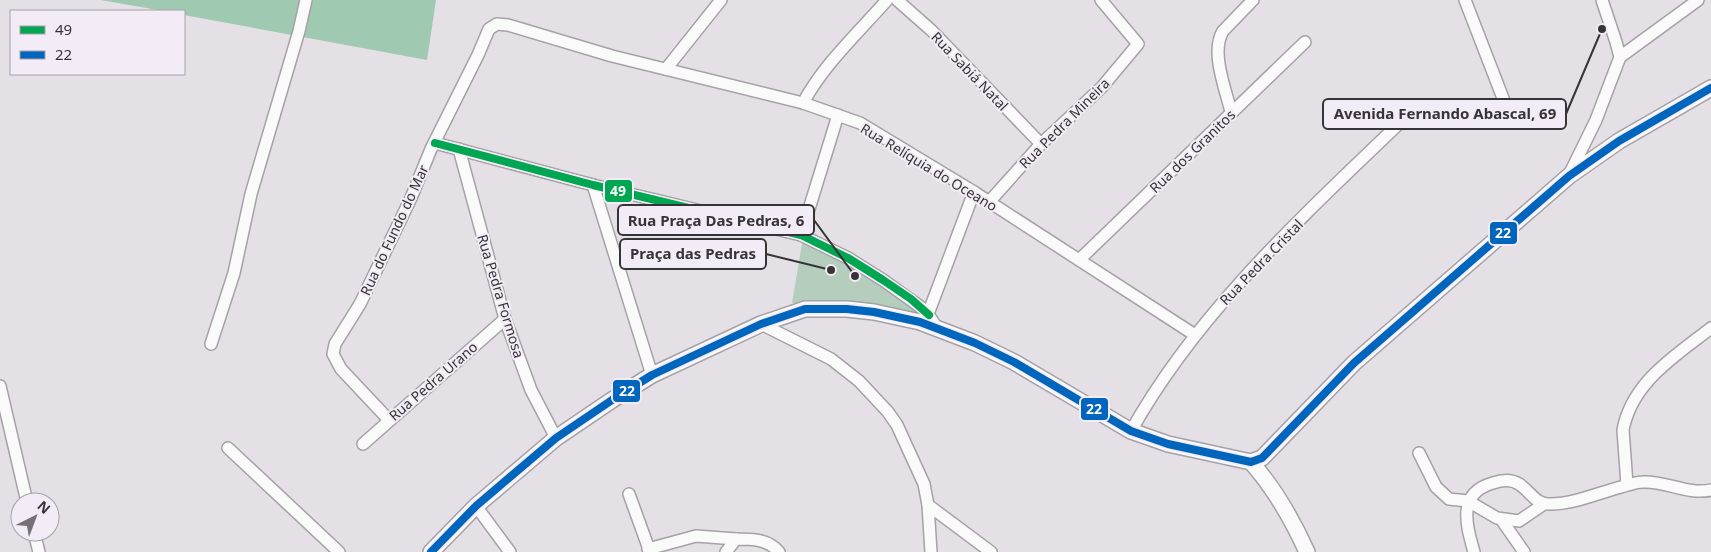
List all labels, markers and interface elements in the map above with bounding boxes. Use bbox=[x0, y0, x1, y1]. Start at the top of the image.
legend bbox=[10, 10, 185, 75]
text: 49 bbox=[55, 19, 72, 39]
street label: Rua Sabiá Natal bbox=[927, 27, 1013, 115]
text: 22 bbox=[55, 44, 72, 64]
street label: Rua Pedra Mineira bbox=[1015, 74, 1113, 172]
callout: Avenida Fernando Abascal, 69 bbox=[1323, 99, 1566, 129]
text: Avenida Fernando Abascal, 69 bbox=[1334, 103, 1557, 123]
street label: Rua dos Granitos bbox=[1145, 105, 1239, 197]
street label: Rua Relíquia do Oceano bbox=[857, 119, 1001, 215]
street label: Rua do Fundo do Mar bbox=[355, 161, 433, 298]
line badge: 49 bbox=[604, 179, 633, 203]
text: 49 bbox=[610, 181, 626, 200]
callout: Rua Praça Das Pedras, 6 bbox=[618, 205, 814, 235]
text: Rua Praça Das Pedras, 6 bbox=[628, 210, 805, 230]
street label: Rua Pedra Cristal bbox=[1215, 215, 1307, 309]
line badge: 22 bbox=[1489, 221, 1518, 245]
text: 22 bbox=[1495, 223, 1511, 242]
street label: Rua Pedra Formosa bbox=[473, 232, 529, 360]
callout: Praça das Pedras bbox=[620, 239, 766, 269]
text: Praça das Pedras bbox=[630, 243, 756, 263]
street label: Rua Pedra Urano bbox=[385, 337, 481, 425]
line badge: 22 bbox=[612, 379, 641, 403]
text: 22 bbox=[619, 381, 635, 400]
line badge: 22 bbox=[1080, 397, 1109, 421]
text: 22 bbox=[1086, 399, 1102, 418]
north arrow bbox=[10, 492, 60, 542]
text: N bbox=[33, 496, 55, 518]

